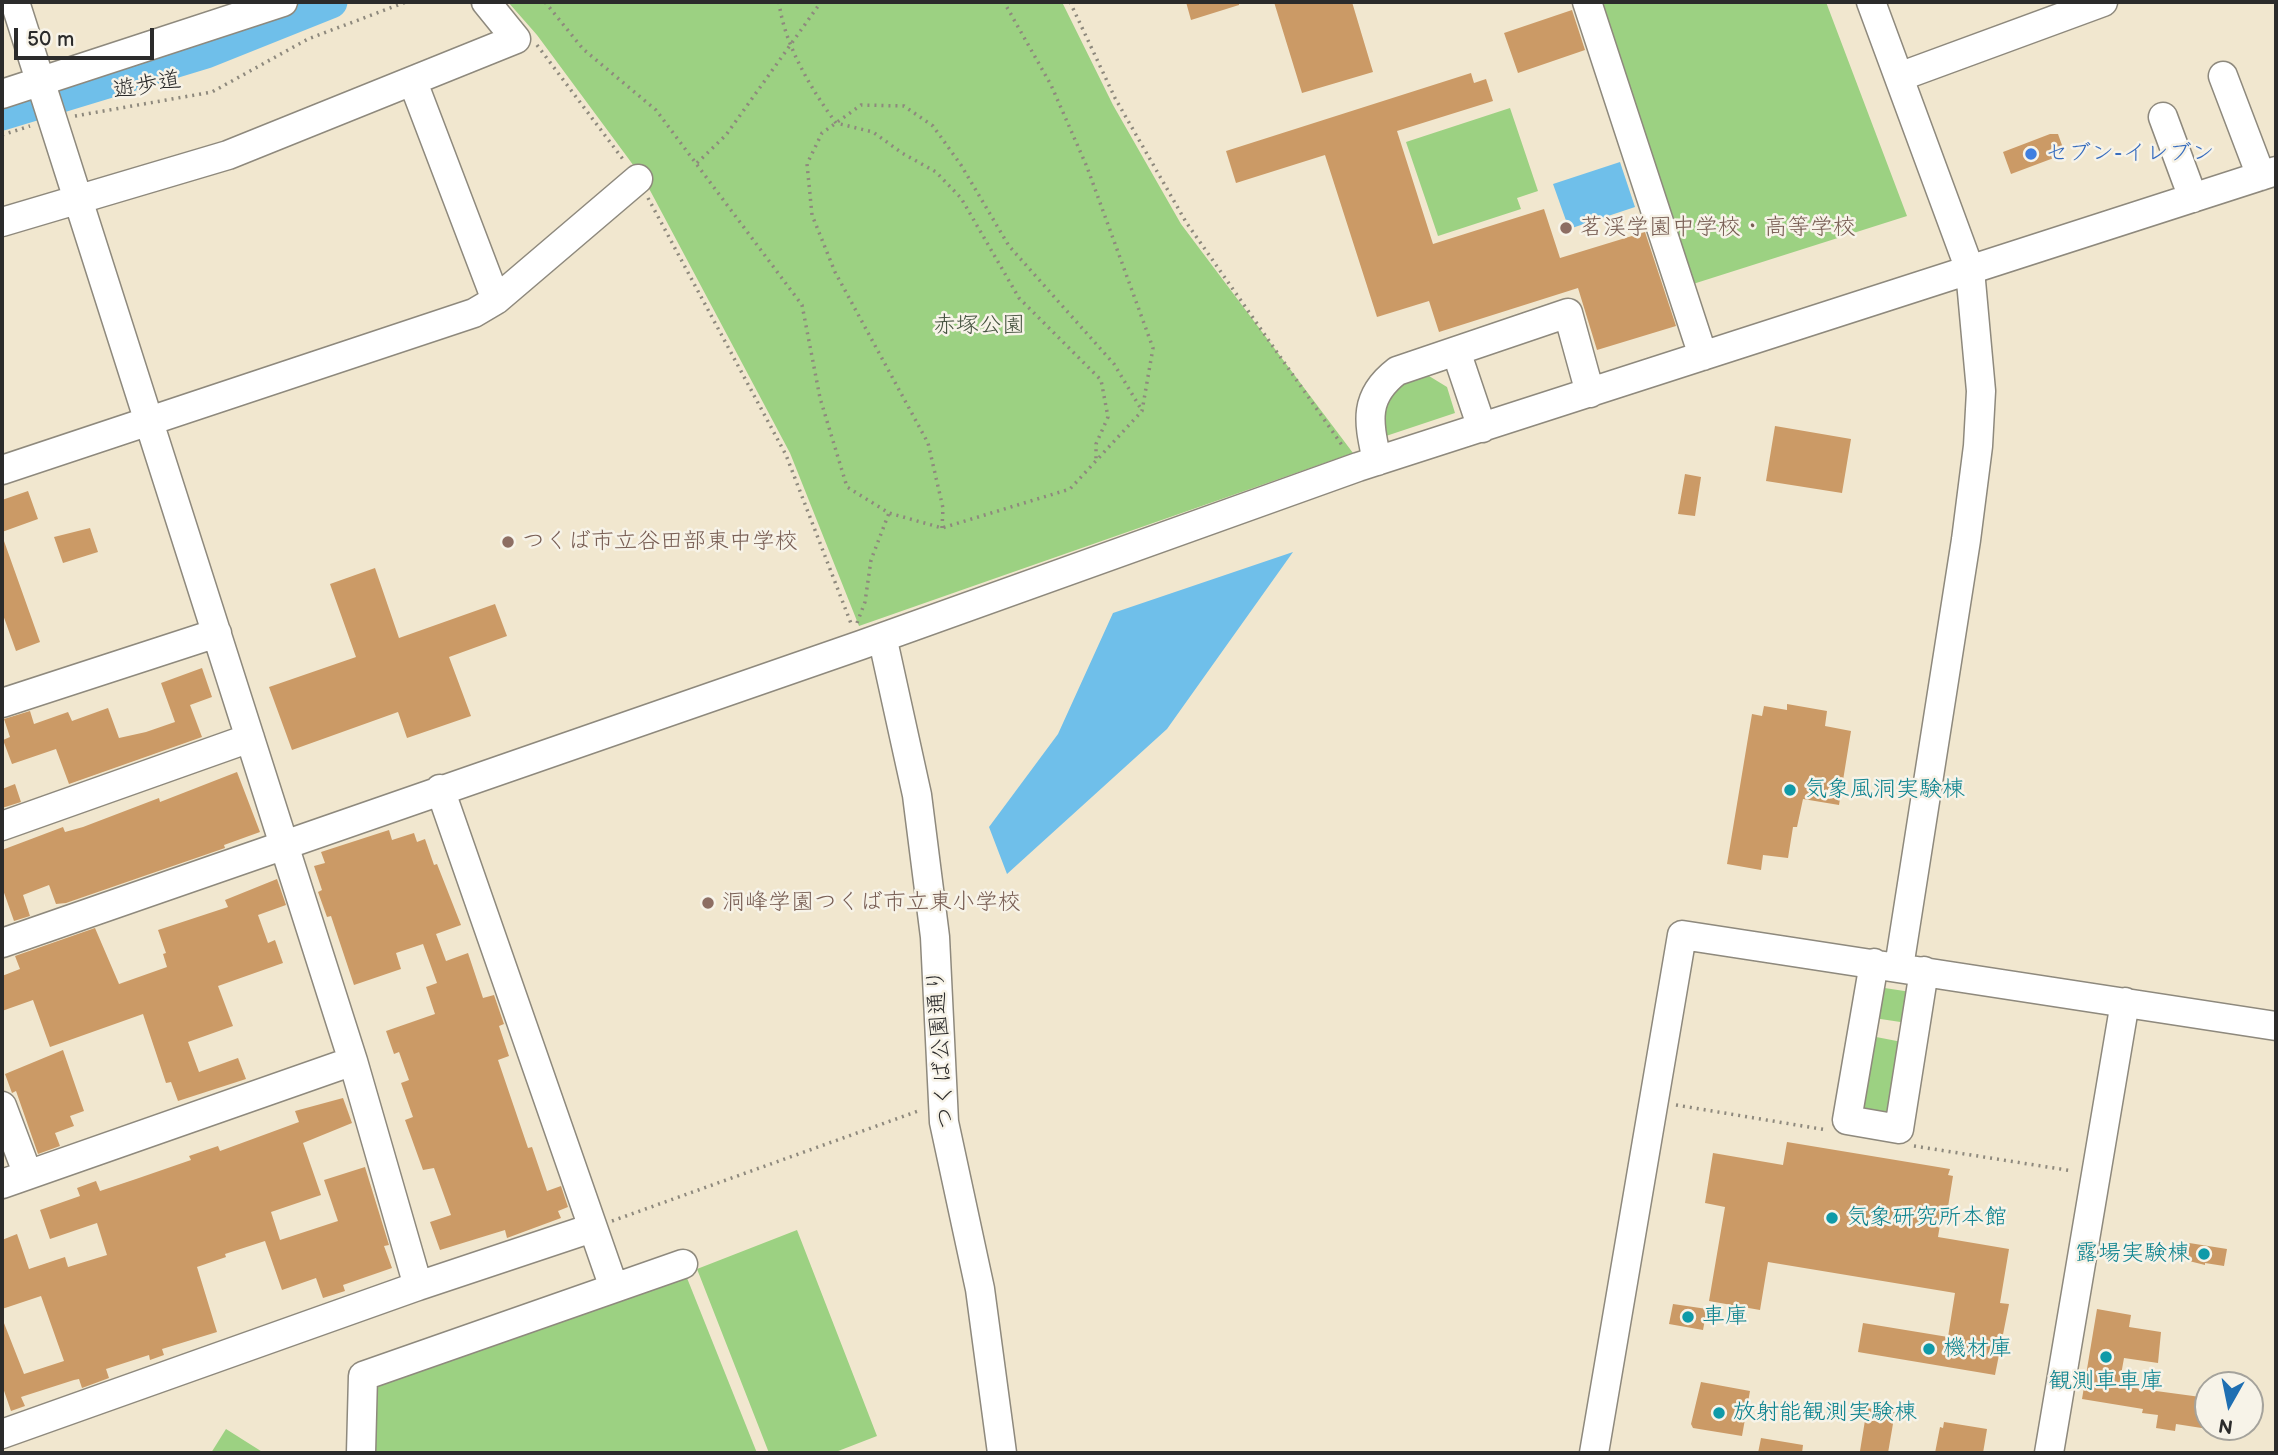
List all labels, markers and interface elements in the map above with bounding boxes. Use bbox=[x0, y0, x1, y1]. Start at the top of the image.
scale bar bbox=[18, 14, 158, 58]
text: 50 m bbox=[27, 27, 74, 52]
street label: 遊歩道 bbox=[111, 66, 183, 106]
place label: セブン-イレブン bbox=[2045, 140, 2214, 168]
marker: セブン-イレブン bbox=[2023, 146, 2039, 162]
place label: 茗渓学園中学校・高等学校 bbox=[1580, 214, 1856, 242]
marker: 茗渓学園中学校・高等学校 bbox=[1558, 220, 1574, 236]
park label: 赤塚公園 bbox=[933, 312, 1025, 340]
place label: つくば市立谷田部東中学校 bbox=[522, 528, 798, 556]
marker: つくば市立谷田部東中学校 bbox=[500, 534, 516, 550]
place label: 気象風洞実験棟 bbox=[1804, 776, 1965, 804]
marker: 気象風洞実験棟 bbox=[1782, 782, 1798, 798]
place label: 洞峰学園つくば市立東小学校 bbox=[722, 889, 1021, 917]
marker: 洞峰学園つくば市立東小学校 bbox=[700, 895, 716, 911]
street label: つくば公園通り bbox=[923, 968, 961, 1130]
place label: 気象研究所本館 bbox=[1846, 1204, 2007, 1232]
marker: 気象研究所本館 bbox=[1824, 1210, 1840, 1226]
place label: 露場実験棟 bbox=[2075, 1240, 2190, 1268]
marker: 露場実験棟 bbox=[2196, 1246, 2212, 1262]
place label: 車庫 bbox=[1702, 1303, 1748, 1331]
marker: 車庫 bbox=[1680, 1309, 1696, 1325]
place label: 機材庫 bbox=[1943, 1335, 2012, 1363]
marker: 機材庫 bbox=[1921, 1341, 1937, 1357]
marker: 観測車車庫 bbox=[2098, 1349, 2114, 1365]
place label: 観測車車庫 bbox=[2049, 1368, 2163, 1396]
north arrow bbox=[2194, 1371, 2264, 1441]
place label: 放射能観測実験棟 bbox=[1733, 1399, 1917, 1427]
marker: 放射能観測実験棟 bbox=[1711, 1405, 1727, 1421]
text: N bbox=[2217, 1413, 2235, 1438]

